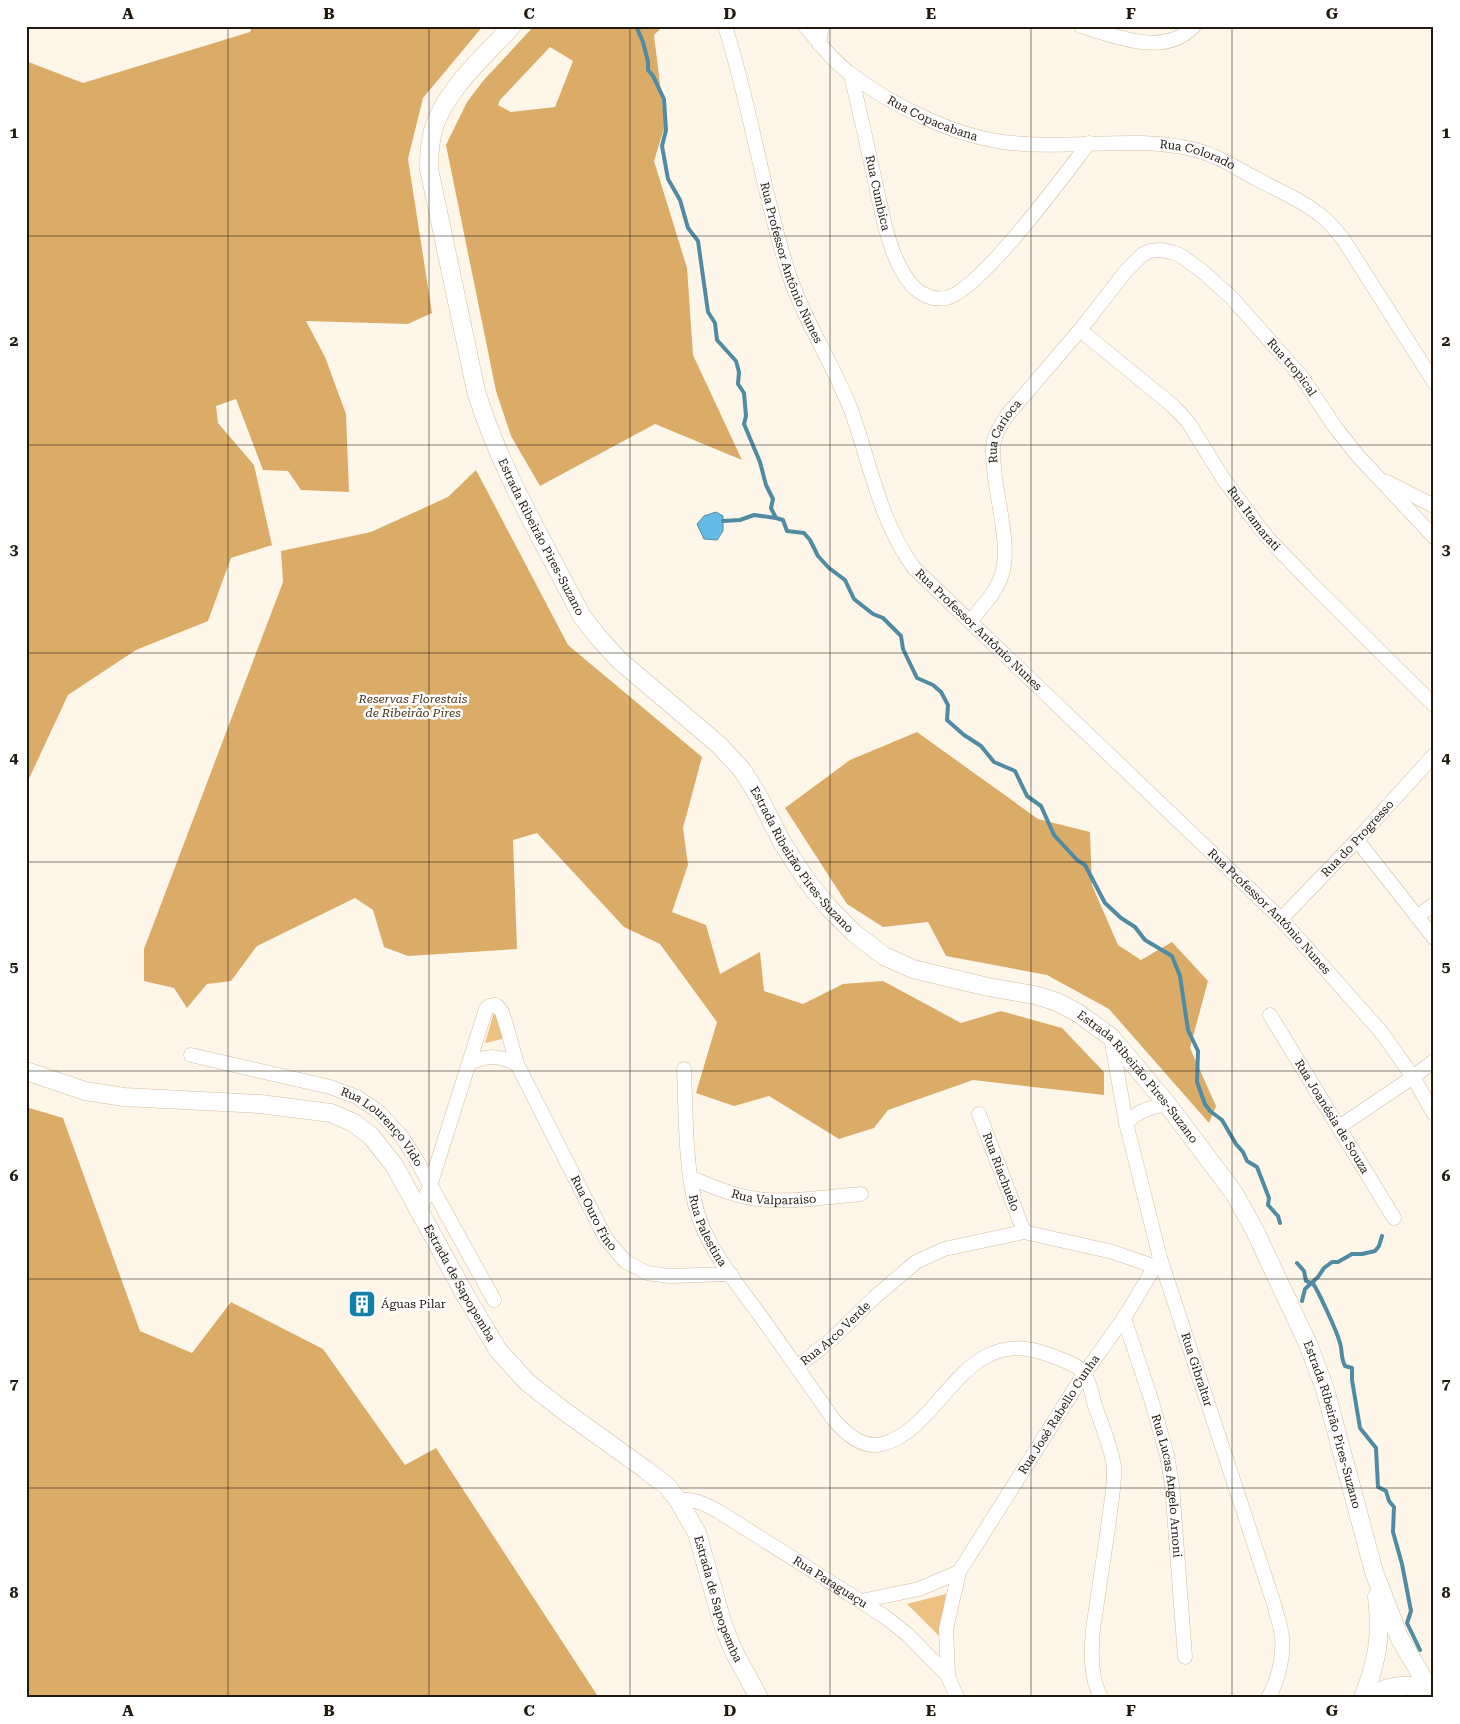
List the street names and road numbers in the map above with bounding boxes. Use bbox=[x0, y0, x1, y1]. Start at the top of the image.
street label: Rua Copacabana bbox=[885, 93, 980, 144]
street label: Rua Colorado bbox=[1159, 137, 1238, 173]
street label: Rua Cumbica bbox=[863, 154, 893, 233]
street label: Rua Professor Antônio Nunes bbox=[757, 181, 825, 346]
street label: Rua tropical bbox=[1264, 336, 1320, 399]
street label: Rua Carioca bbox=[986, 396, 1025, 464]
street label: Estrada Ribeirão Pires-Suzano bbox=[495, 456, 587, 618]
street label: Rua Itamarati bbox=[1224, 484, 1283, 554]
street label: Rua Professor Antônio Nunes bbox=[912, 566, 1045, 694]
street label: Estrada Ribeirão Pires-Suzano bbox=[747, 784, 856, 935]
street label: Rua do Progresso bbox=[1318, 797, 1397, 880]
street label: Rua Professor Antônio Nunes bbox=[1205, 846, 1334, 977]
street label: Estrada Ribeirão Pires-Suzano bbox=[1074, 1008, 1201, 1146]
street label: Rua Joanésia de Souza bbox=[1292, 1057, 1372, 1177]
street label: Rua Lourenço Vido bbox=[339, 1085, 426, 1169]
street label: Rua Riachuelo bbox=[980, 1131, 1022, 1213]
street label: Rua Ouro Fino bbox=[568, 1173, 620, 1254]
street label: Rua Valparaiso bbox=[730, 1186, 817, 1207]
street label: Rua Palestina bbox=[686, 1193, 730, 1270]
street label: Estrada de Sapopemba bbox=[421, 1222, 499, 1345]
street label: Rua Arco Verde bbox=[798, 1298, 873, 1368]
street label: Rua Gibraltar bbox=[1178, 1331, 1215, 1408]
street label: Estrada Ribeirão Pires-Suzano bbox=[1300, 1339, 1364, 1510]
street label: Rua José Rabello Cunha bbox=[1015, 1352, 1103, 1477]
street label: Rua Lucas Angelo Arnoni bbox=[1149, 1412, 1184, 1558]
street label: Estrada de Sapopemba bbox=[691, 1534, 746, 1665]
street label: Rua Paraguaçu bbox=[790, 1553, 870, 1611]

